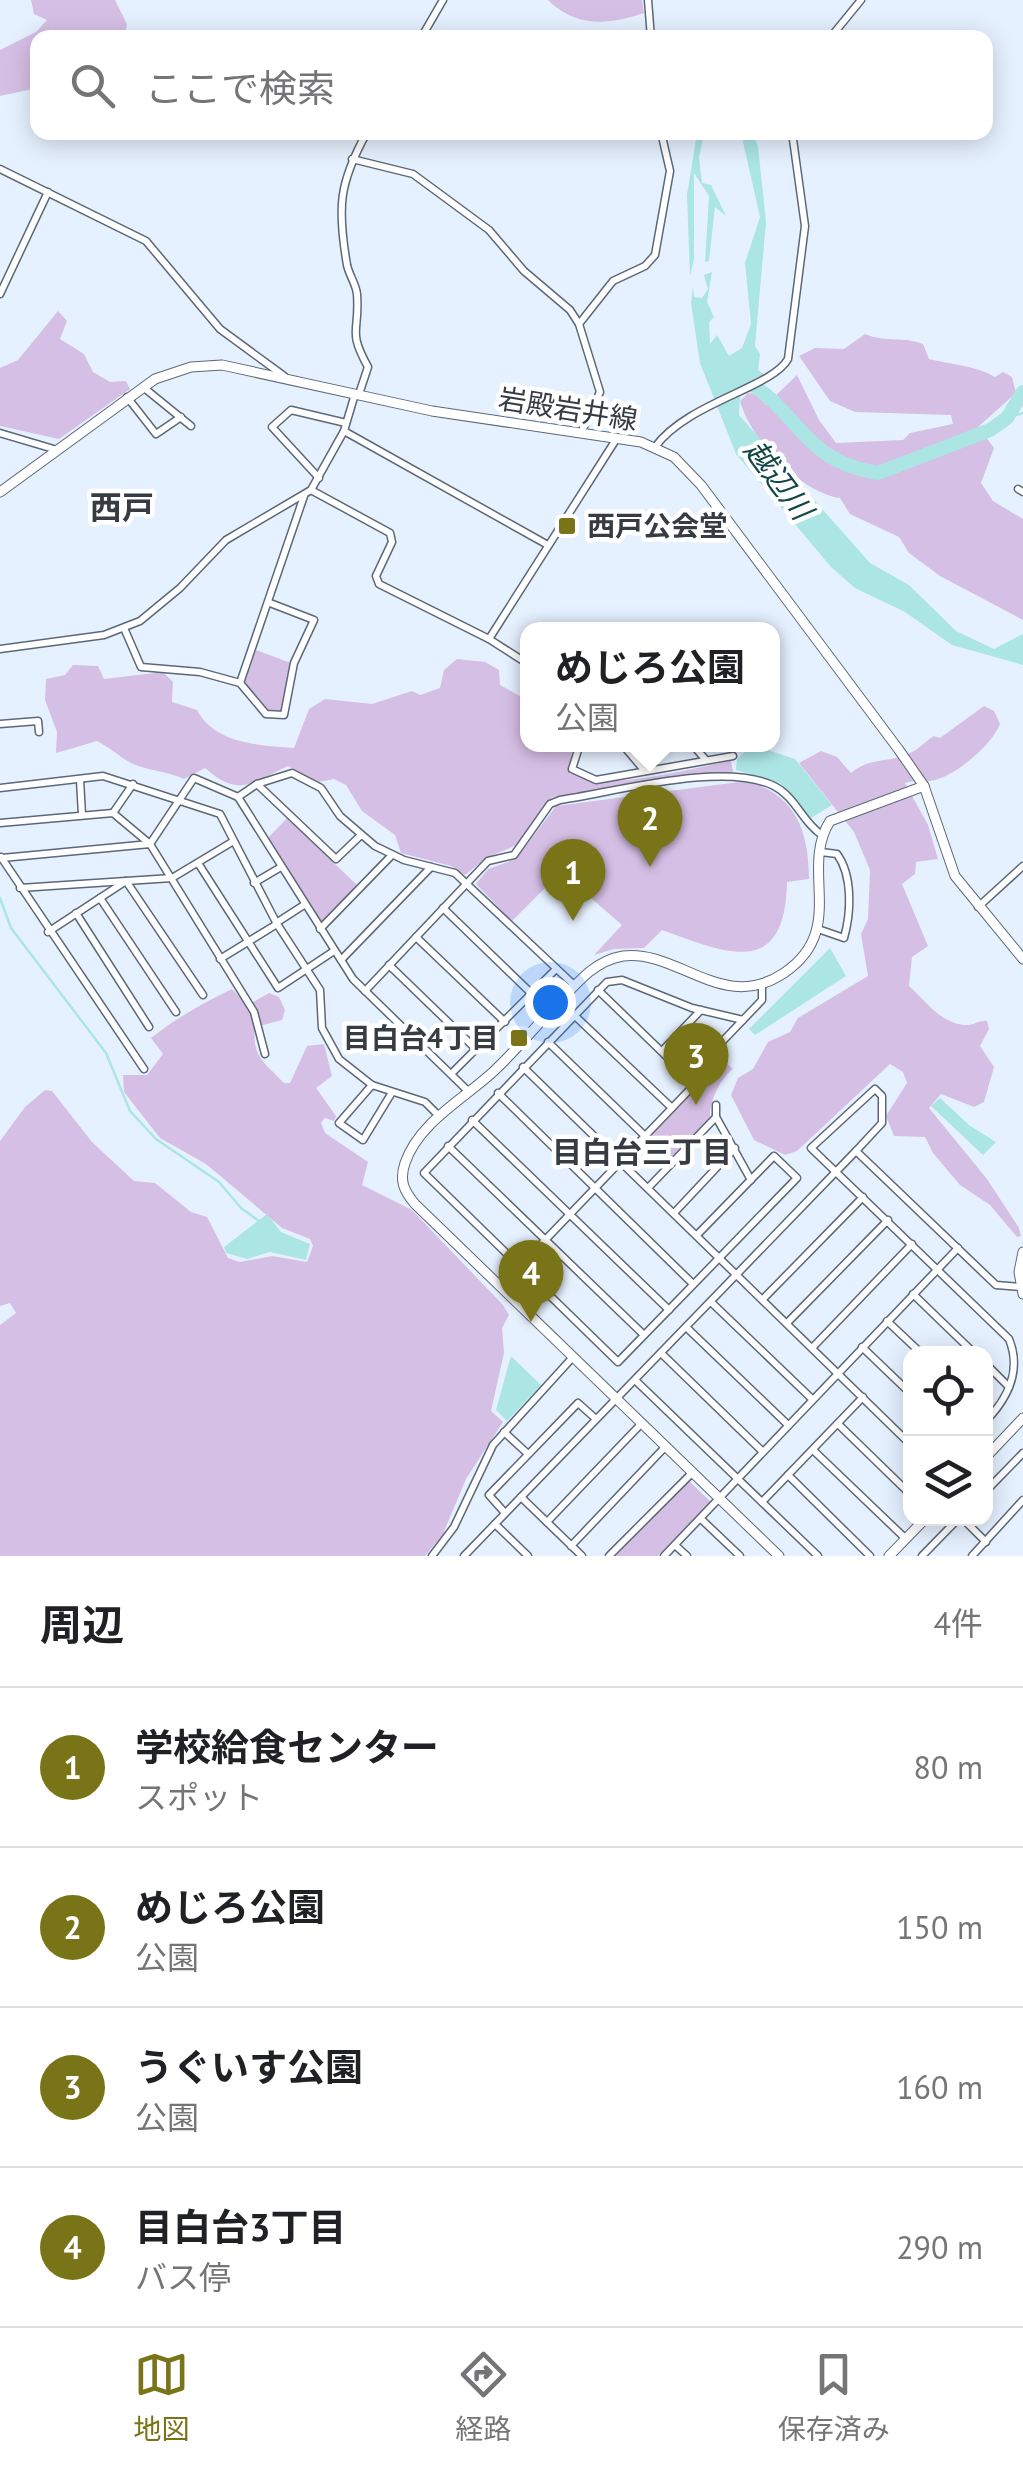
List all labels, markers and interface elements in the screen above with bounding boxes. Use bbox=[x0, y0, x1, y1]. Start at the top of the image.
search box bbox=[30, 30, 993, 140]
icon: search bbox=[65, 58, 120, 113]
text: ここで検索 bbox=[145, 63, 335, 112]
street label: 岩殿岩井線 bbox=[496, 379, 640, 438]
water label: 越辺川 bbox=[737, 431, 824, 529]
district label: 西戸 bbox=[90, 486, 154, 528]
place label: 西戸公会堂 bbox=[587, 507, 727, 544]
marker: 西戸公会堂 bbox=[556, 515, 578, 537]
popup bbox=[520, 622, 780, 752]
text: めじろ公園 bbox=[555, 642, 745, 691]
text: 公園 bbox=[555, 696, 619, 738]
pin: 2 bbox=[618, 784, 682, 867]
pin: 1 bbox=[540, 838, 606, 921]
your location bbox=[525, 977, 576, 1028]
place label: 目白台4丁目 bbox=[343, 1019, 499, 1056]
pin: 3 bbox=[664, 1022, 728, 1105]
marker: 目白台4丁目 bbox=[508, 1027, 530, 1049]
district label: 目白台三丁目 bbox=[552, 1132, 732, 1171]
pin: 4 bbox=[498, 1240, 564, 1322]
map controls bbox=[903, 1346, 993, 1526]
button: locate bbox=[903, 1346, 993, 1436]
button: layers bbox=[903, 1436, 993, 1526]
text: 周辺 bbox=[40, 1597, 124, 1652]
text: 4件 bbox=[934, 1602, 983, 1644]
text: 学校給食センター bbox=[135, 1722, 439, 1771]
text: 1 bbox=[63, 1746, 82, 1788]
text: 80 m bbox=[914, 1746, 983, 1788]
text: スポット bbox=[135, 1776, 263, 1818]
text: めじろ公園 bbox=[135, 1882, 325, 1931]
text: 2 bbox=[63, 1906, 82, 1948]
text: 150 m bbox=[896, 1906, 983, 1948]
text: 公園 bbox=[135, 1936, 199, 1978]
text: うぐいす公園 bbox=[135, 2042, 363, 2091]
text: 3 bbox=[63, 2066, 82, 2108]
text: 160 m bbox=[896, 2066, 983, 2108]
text: 公園 bbox=[135, 2096, 199, 2138]
text: 目白台3丁目 bbox=[135, 2202, 347, 2251]
text: 4 bbox=[63, 2226, 82, 2268]
text: 290 m bbox=[896, 2226, 983, 2268]
text: バス停 bbox=[135, 2256, 231, 2298]
tab: 地図 bbox=[133, 2347, 189, 2447]
tab: 経路 bbox=[455, 2347, 512, 2447]
tab: 保存済み bbox=[778, 2347, 890, 2447]

